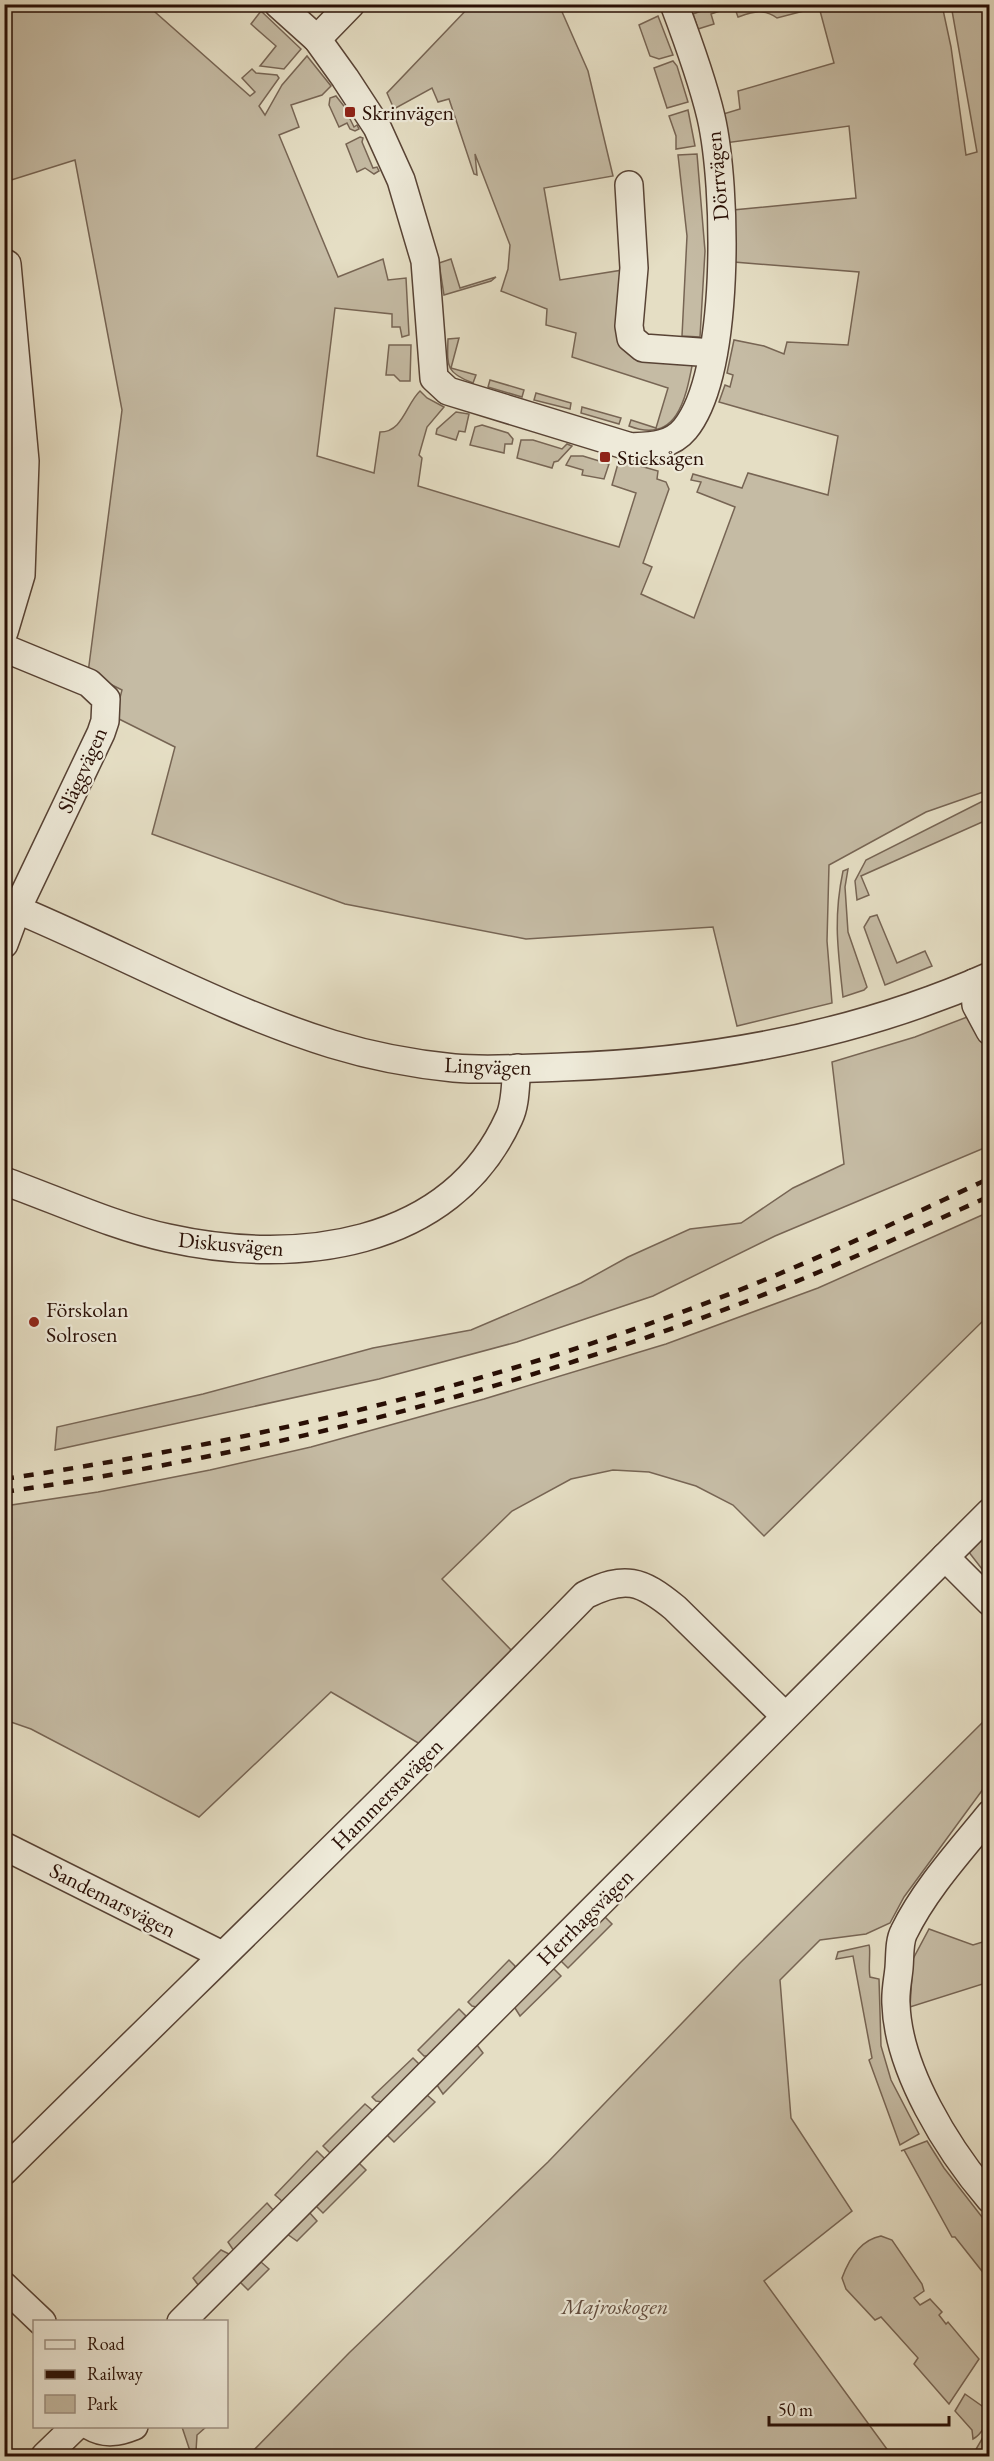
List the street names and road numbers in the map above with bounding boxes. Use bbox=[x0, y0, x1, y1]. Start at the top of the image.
street label: Dörrvägen bbox=[699, 130, 735, 222]
street label: Släggvägen bbox=[50, 722, 114, 818]
street label: Lingvägen bbox=[444, 1050, 532, 1082]
street label: Diskusvägen bbox=[177, 1225, 285, 1263]
street label: Hammerstavägen bbox=[325, 1732, 449, 1856]
street label: Sandemarsvägen bbox=[45, 1856, 182, 1945]
street label: Herrhagsvägen bbox=[530, 1862, 640, 1972]

